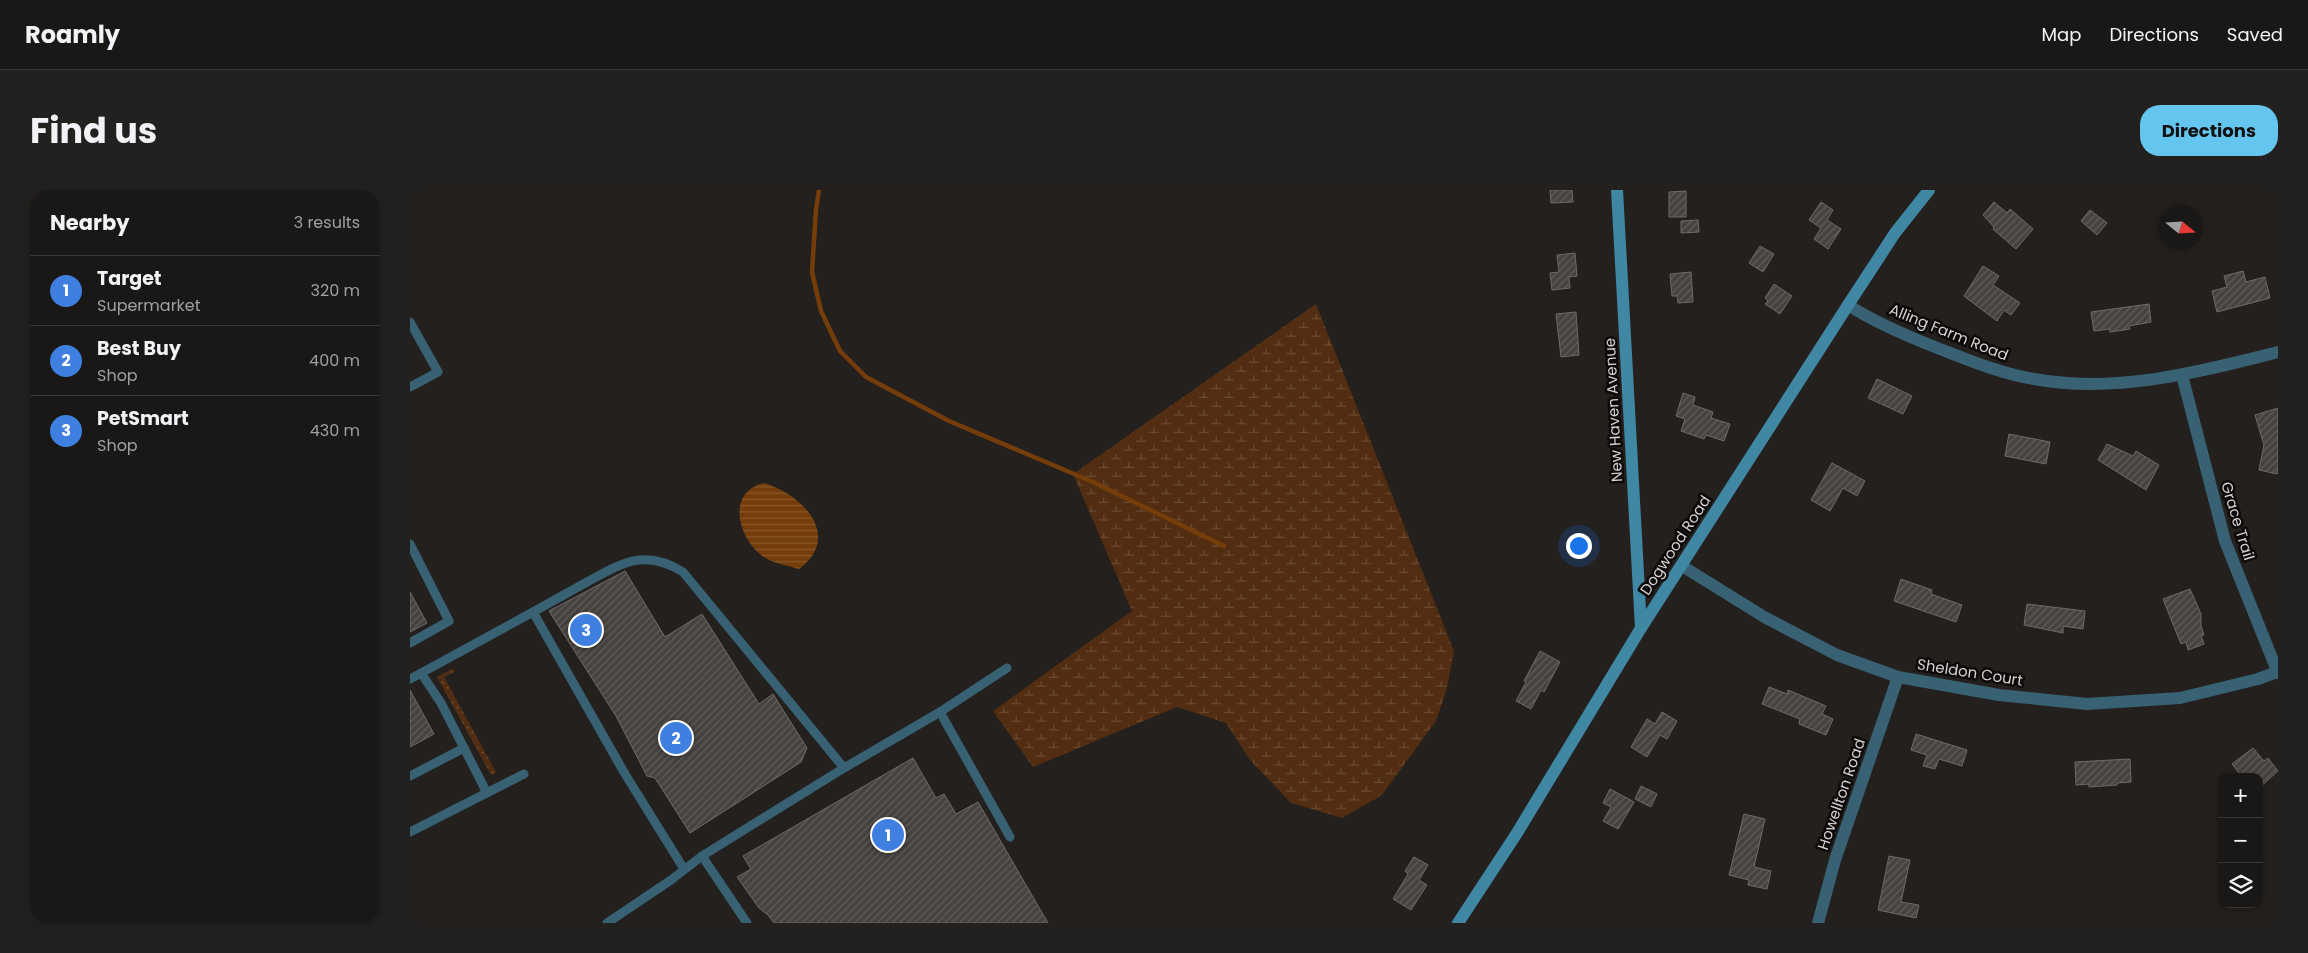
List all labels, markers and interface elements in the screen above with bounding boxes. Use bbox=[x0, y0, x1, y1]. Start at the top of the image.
text: Roamly bbox=[25, 18, 120, 51]
text: Map bbox=[2042, 22, 2081, 47]
text: Directions bbox=[2109, 22, 2199, 47]
text: Saved bbox=[2227, 22, 2283, 47]
button: Directions bbox=[2140, 105, 2278, 156]
text: Find us bbox=[30, 106, 157, 155]
north arrow bbox=[2158, 205, 2203, 250]
text: Nearby bbox=[50, 208, 130, 237]
text: 3 results bbox=[294, 211, 360, 234]
text: Target bbox=[97, 265, 162, 292]
text: 1 bbox=[63, 279, 69, 302]
text: 320 m bbox=[311, 279, 360, 302]
text: Supermarket bbox=[97, 294, 201, 317]
street label: Alling Farm Road bbox=[1886, 299, 2012, 365]
text: Best Buy bbox=[97, 335, 181, 362]
street label: New Haven Avenue bbox=[1599, 337, 1627, 483]
text: 2 bbox=[61, 349, 71, 372]
text: 400 m bbox=[309, 349, 360, 372]
text: Shop bbox=[97, 364, 138, 387]
text: PetSmart bbox=[97, 405, 189, 432]
text: 3 bbox=[61, 419, 71, 442]
text: 430 m bbox=[310, 419, 360, 442]
text: Shop bbox=[97, 434, 138, 457]
street label: Grace Trail bbox=[2216, 479, 2260, 563]
street label: Dogwood Road bbox=[1635, 491, 1715, 599]
your location bbox=[1566, 533, 1592, 559]
pin: 3 bbox=[570, 611, 602, 649]
street label: Sheldon Court bbox=[1916, 653, 2024, 691]
pin: 2 bbox=[660, 719, 692, 757]
street label: Howellton Road bbox=[1812, 735, 1870, 853]
map controls bbox=[2218, 773, 2263, 908]
button: + bbox=[2218, 773, 2263, 818]
pin: 1 bbox=[872, 816, 904, 854]
button: − bbox=[2218, 818, 2263, 863]
button: layers bbox=[2218, 863, 2263, 908]

